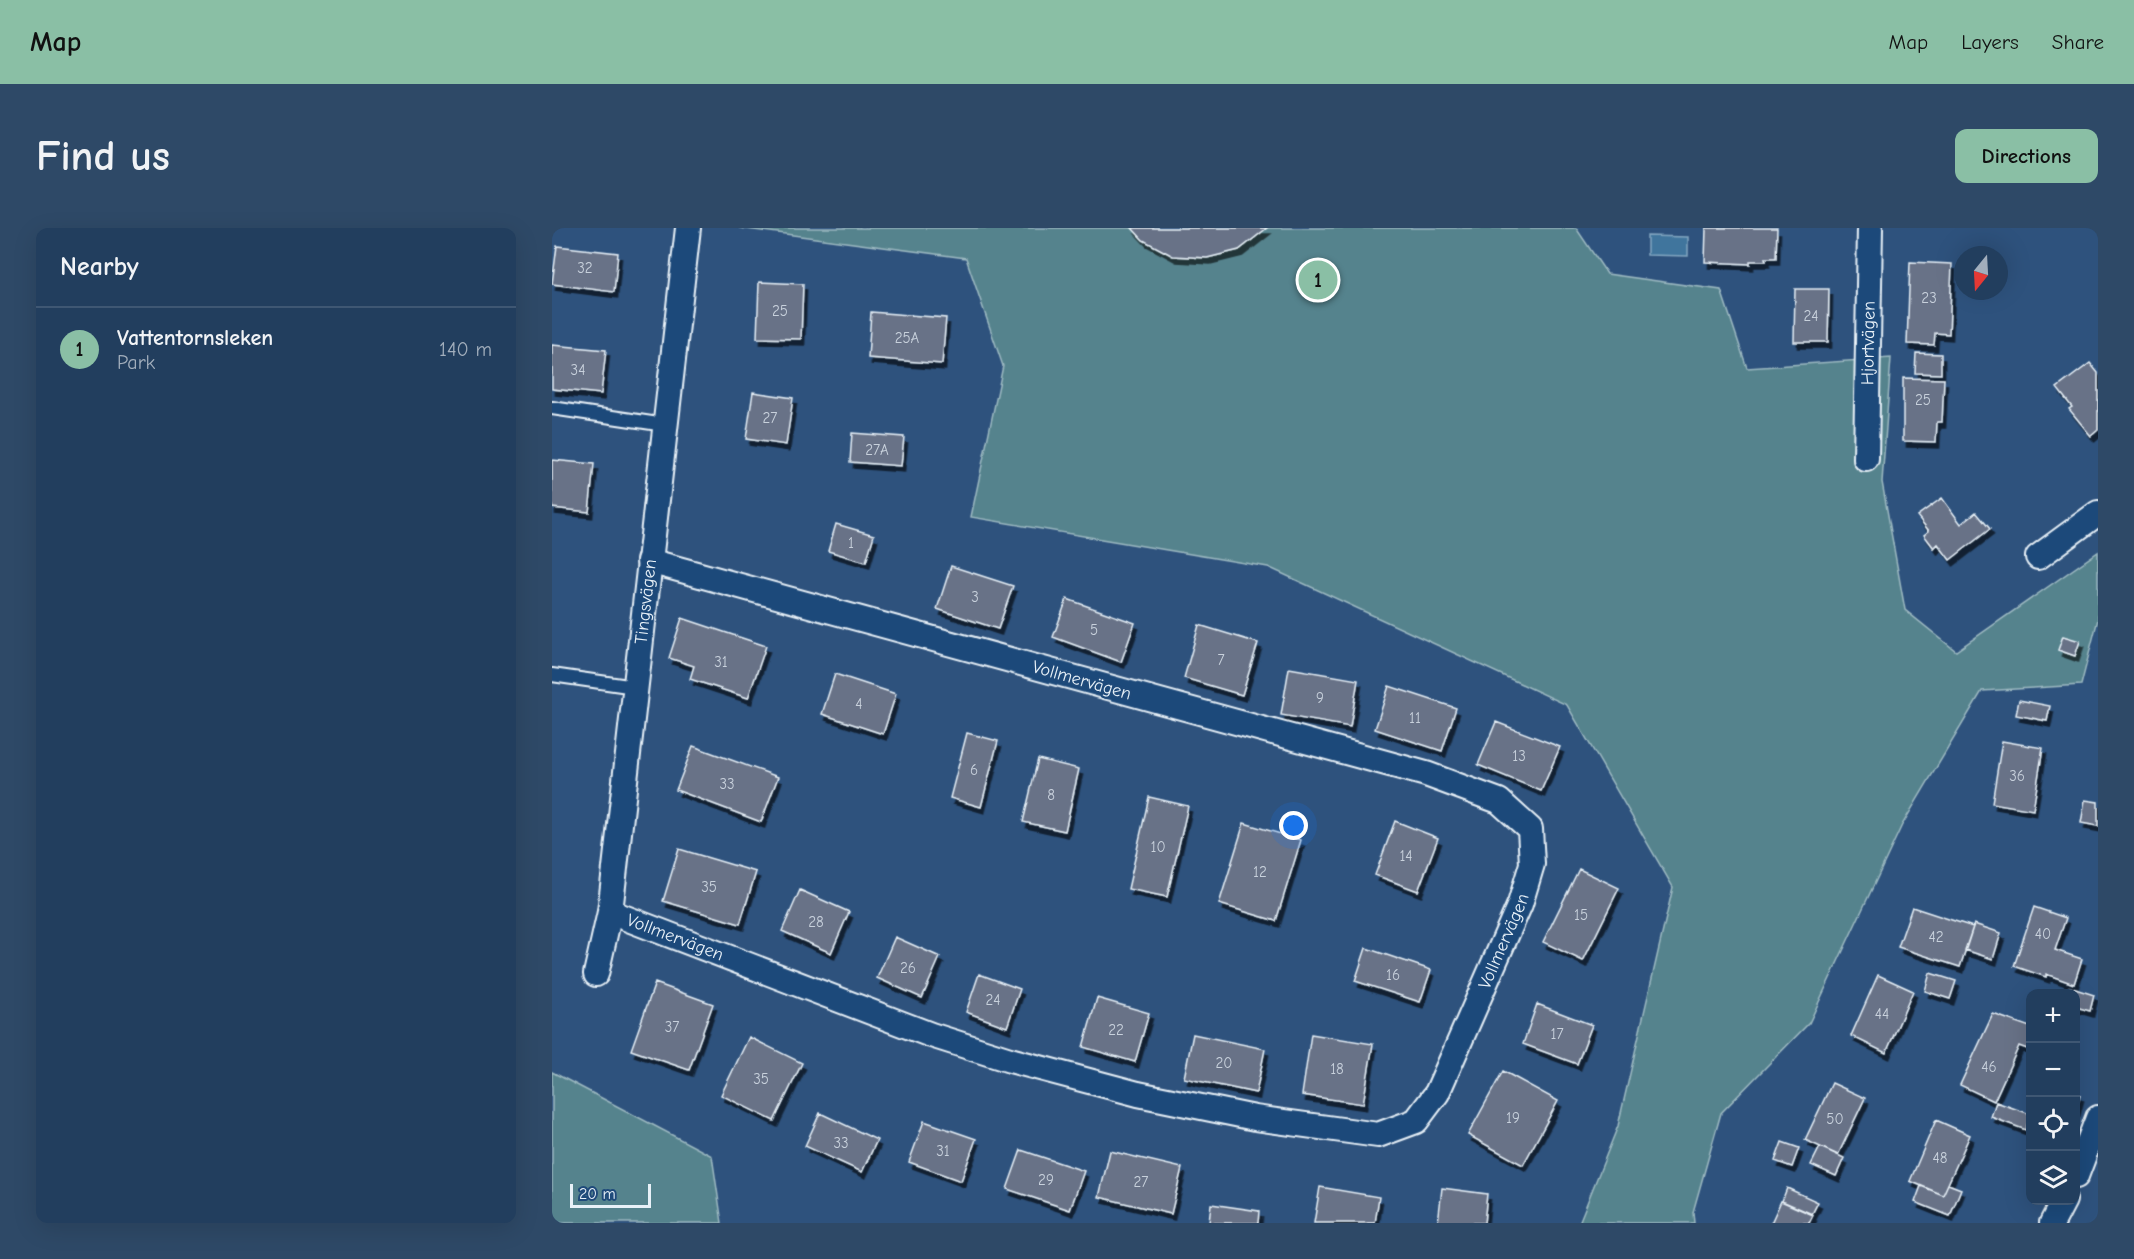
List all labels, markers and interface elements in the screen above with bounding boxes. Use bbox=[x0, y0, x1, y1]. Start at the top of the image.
text: Map bbox=[30, 26, 81, 58]
text: Map bbox=[1889, 30, 1928, 54]
text: Layers bbox=[1961, 30, 2019, 54]
text: Share bbox=[2052, 30, 2104, 54]
button: Directions bbox=[1955, 129, 2098, 183]
text: Find us bbox=[36, 132, 170, 181]
north arrow bbox=[1954, 246, 2008, 300]
text: Nearby bbox=[60, 252, 139, 282]
pin: 1 bbox=[1298, 257, 1338, 302]
house number: 32 bbox=[577, 259, 593, 277]
house number: 23 bbox=[1921, 289, 1937, 307]
street label: Hjortvägen bbox=[1857, 301, 1880, 385]
house number: 25 bbox=[772, 302, 788, 320]
house number: 24 bbox=[1803, 307, 1819, 325]
text: Vattentornsleken bbox=[117, 325, 273, 351]
house number: 25A bbox=[895, 329, 920, 347]
text: 1 bbox=[76, 338, 83, 361]
text: 140 m bbox=[439, 338, 492, 361]
text: Park bbox=[117, 351, 155, 374]
house number: 34 bbox=[571, 361, 585, 379]
house number: 25 bbox=[1915, 391, 1931, 409]
house number: 27 bbox=[763, 409, 777, 427]
house number: 27A bbox=[865, 441, 889, 459]
house number: 1 bbox=[848, 534, 854, 552]
street label: Tingsvägen bbox=[631, 558, 661, 645]
house number: 3 bbox=[971, 588, 979, 606]
house number: 5 bbox=[1090, 621, 1098, 639]
house number: 7 bbox=[1217, 651, 1225, 669]
house number: 31 bbox=[714, 653, 728, 671]
street label: Vollmervägen bbox=[1030, 656, 1134, 705]
house number: 9 bbox=[1316, 689, 1324, 707]
house number: 4 bbox=[855, 695, 863, 713]
house number: 11 bbox=[1409, 709, 1421, 727]
house number: 13 bbox=[1512, 747, 1526, 765]
house number: 6 bbox=[970, 761, 978, 779]
house number: 36 bbox=[2009, 767, 2025, 785]
house number: 33 bbox=[719, 775, 735, 793]
house number: 8 bbox=[1047, 786, 1055, 804]
your location bbox=[1279, 811, 1308, 840]
house number: 10 bbox=[1150, 838, 1166, 856]
house number: 14 bbox=[1399, 847, 1413, 865]
house number: 12 bbox=[1253, 863, 1267, 881]
house number: 35 bbox=[701, 878, 717, 896]
street label: Vollmervägen bbox=[1474, 891, 1534, 992]
house number: 15 bbox=[1574, 906, 1588, 924]
street label: Vollmervägen bbox=[624, 909, 727, 966]
house number: 28 bbox=[808, 913, 824, 931]
house number: 40 bbox=[2035, 925, 2051, 943]
house number: 42 bbox=[1928, 928, 1944, 946]
house number: 26 bbox=[900, 959, 916, 977]
house number: 16 bbox=[1386, 966, 1400, 984]
map controls bbox=[2026, 989, 2080, 1205]
button: + bbox=[2026, 989, 2080, 1043]
house number: 24 bbox=[985, 991, 1001, 1009]
house number: 44 bbox=[1875, 1005, 1889, 1023]
house number: 37 bbox=[665, 1018, 679, 1036]
house number: 22 bbox=[1108, 1021, 1124, 1039]
house number: 17 bbox=[1550, 1025, 1564, 1043]
button: − bbox=[2026, 1043, 2080, 1097]
house number: 20 bbox=[1216, 1054, 1232, 1072]
house number: 46 bbox=[1981, 1058, 1997, 1076]
house number: 18 bbox=[1330, 1060, 1344, 1078]
house number: 35 bbox=[753, 1070, 769, 1088]
button: locate bbox=[2026, 1097, 2080, 1151]
house number: 19 bbox=[1506, 1109, 1520, 1127]
house number: 50 bbox=[1826, 1110, 1844, 1128]
house number: 33 bbox=[833, 1134, 849, 1152]
house number: 31 bbox=[936, 1142, 950, 1160]
house number: 48 bbox=[1933, 1149, 1948, 1167]
button: layers bbox=[2026, 1151, 2080, 1205]
house number: 29 bbox=[1038, 1171, 1054, 1189]
house number: 27 bbox=[1134, 1173, 1148, 1191]
scale bar bbox=[570, 1181, 651, 1208]
text: 20 m bbox=[579, 1185, 616, 1203]

